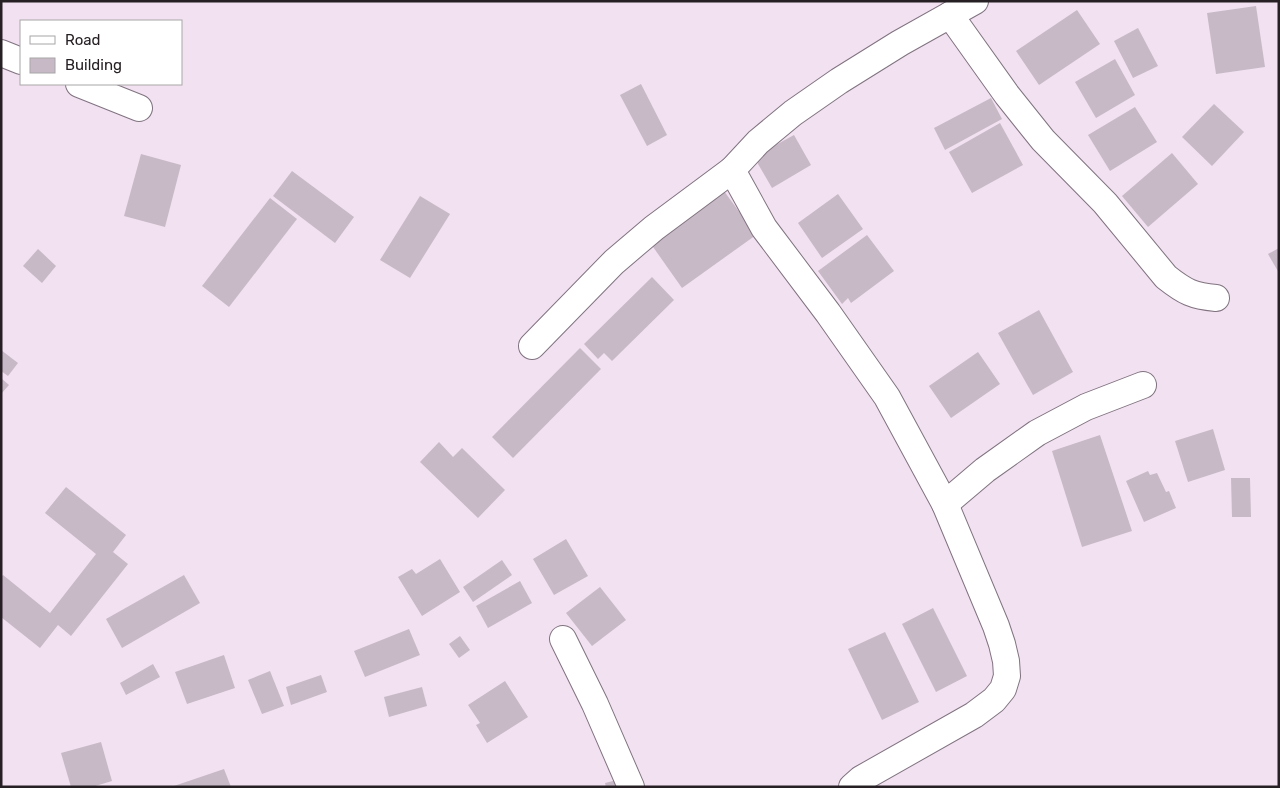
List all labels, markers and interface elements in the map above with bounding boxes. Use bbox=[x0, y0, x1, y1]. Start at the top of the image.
legend bbox=[20, 20, 182, 85]
text: Road bbox=[65, 31, 101, 49]
text: Building bbox=[65, 56, 122, 74]

